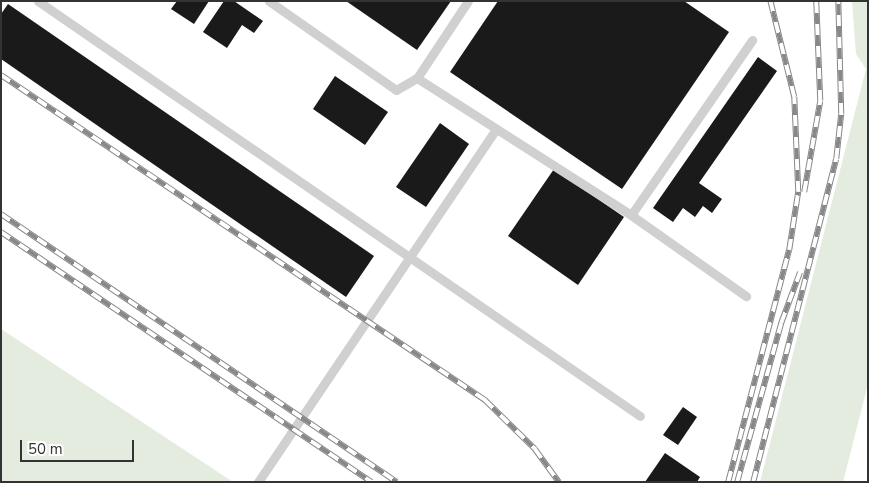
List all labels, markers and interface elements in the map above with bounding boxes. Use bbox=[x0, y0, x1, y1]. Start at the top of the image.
scale bar bbox=[22, 430, 136, 462]
text: 50 m bbox=[28, 439, 63, 459]

